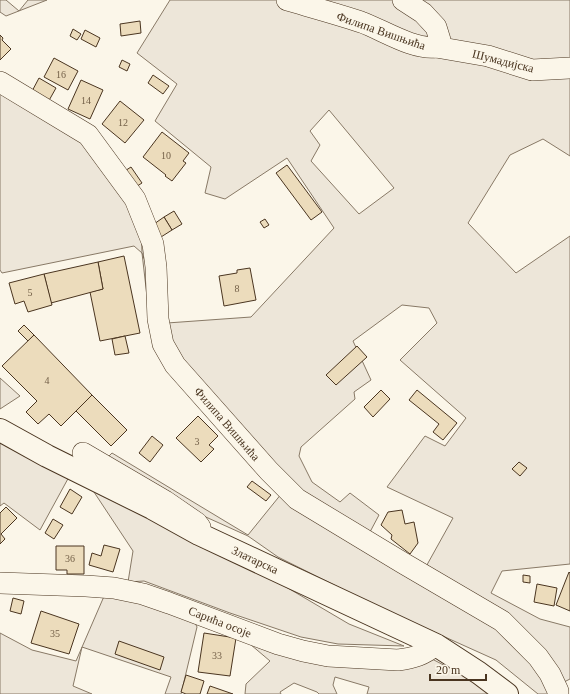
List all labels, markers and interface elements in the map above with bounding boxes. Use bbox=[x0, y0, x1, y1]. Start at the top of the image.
street label: Филипа Вишњића bbox=[335, 9, 428, 53]
street label: Шумадијска bbox=[471, 47, 536, 76]
house number: 16 bbox=[56, 69, 66, 80]
house number: 14 bbox=[81, 95, 91, 106]
house number: 12 bbox=[118, 117, 128, 128]
house number: 10 bbox=[161, 150, 171, 161]
house number: 8 bbox=[235, 283, 240, 294]
house number: 5 bbox=[28, 287, 33, 298]
house number: 4 bbox=[45, 375, 50, 386]
street label: Филипа Вишњића bbox=[191, 384, 263, 464]
house number: 3 bbox=[195, 436, 200, 447]
street label: Златарска bbox=[229, 543, 281, 577]
house number: 36 bbox=[65, 553, 75, 564]
street label: Сарића осоје bbox=[187, 604, 253, 640]
house number: 35 bbox=[50, 628, 60, 639]
house number: 33 bbox=[212, 650, 222, 661]
scale bar bbox=[430, 656, 486, 682]
text: 20 m bbox=[436, 663, 461, 677]

